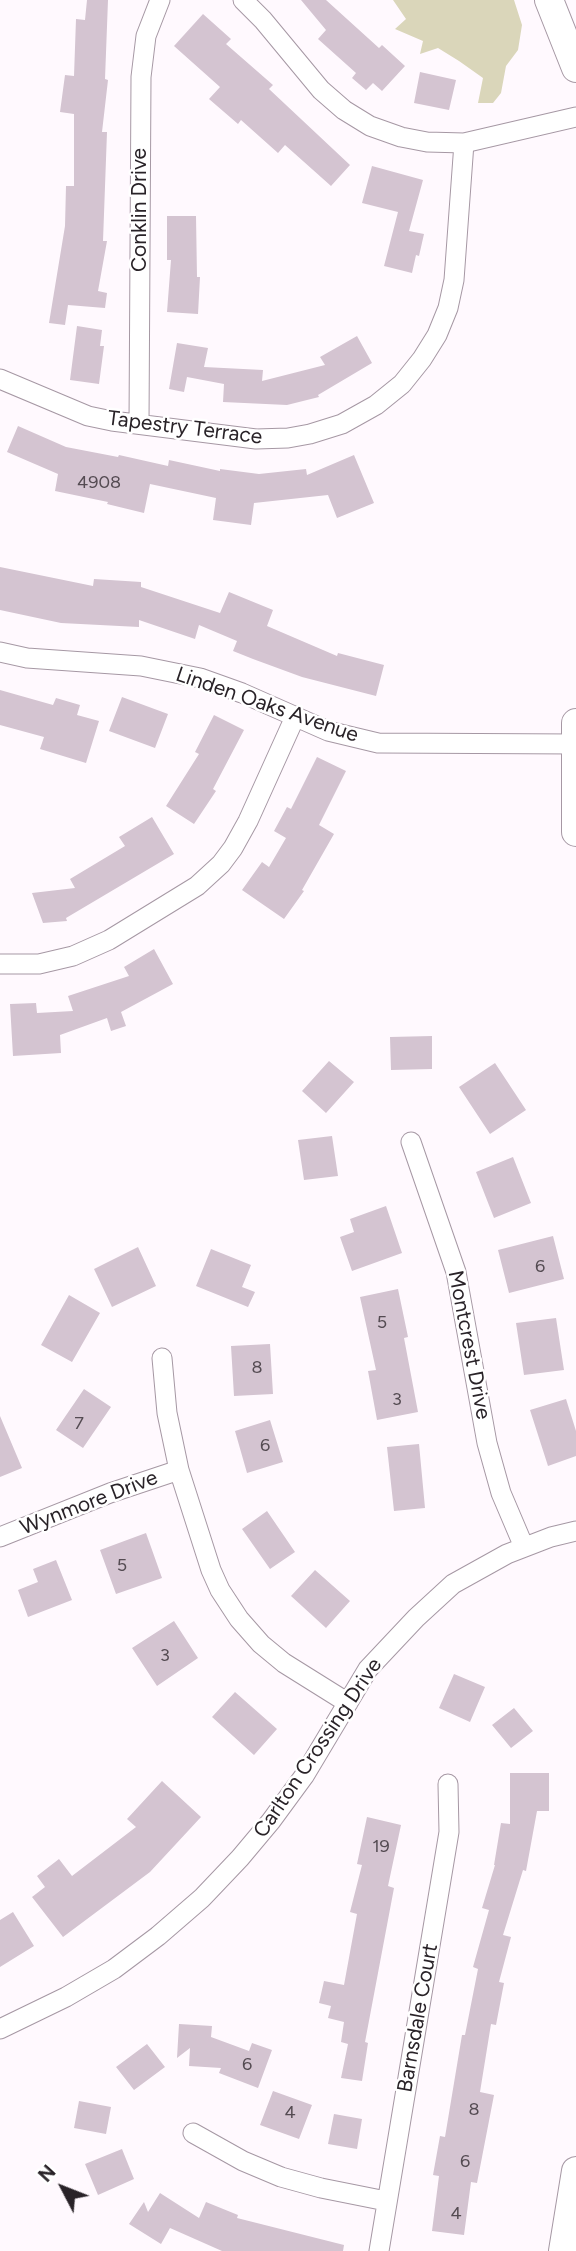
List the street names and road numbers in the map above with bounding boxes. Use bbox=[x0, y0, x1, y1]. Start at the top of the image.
street label: Conklin Drive bbox=[127, 148, 153, 272]
street label: Tapestry Terrace bbox=[106, 406, 264, 450]
street label: Linden Oaks Avenue bbox=[172, 662, 362, 748]
street label: Montcrest Drive bbox=[442, 1269, 496, 1421]
street label: Wynmore Drive bbox=[17, 1465, 161, 1541]
street label: Carlton Crossing Drive bbox=[249, 1653, 387, 1843]
street label: Barnsdale Court bbox=[393, 1942, 443, 2094]

